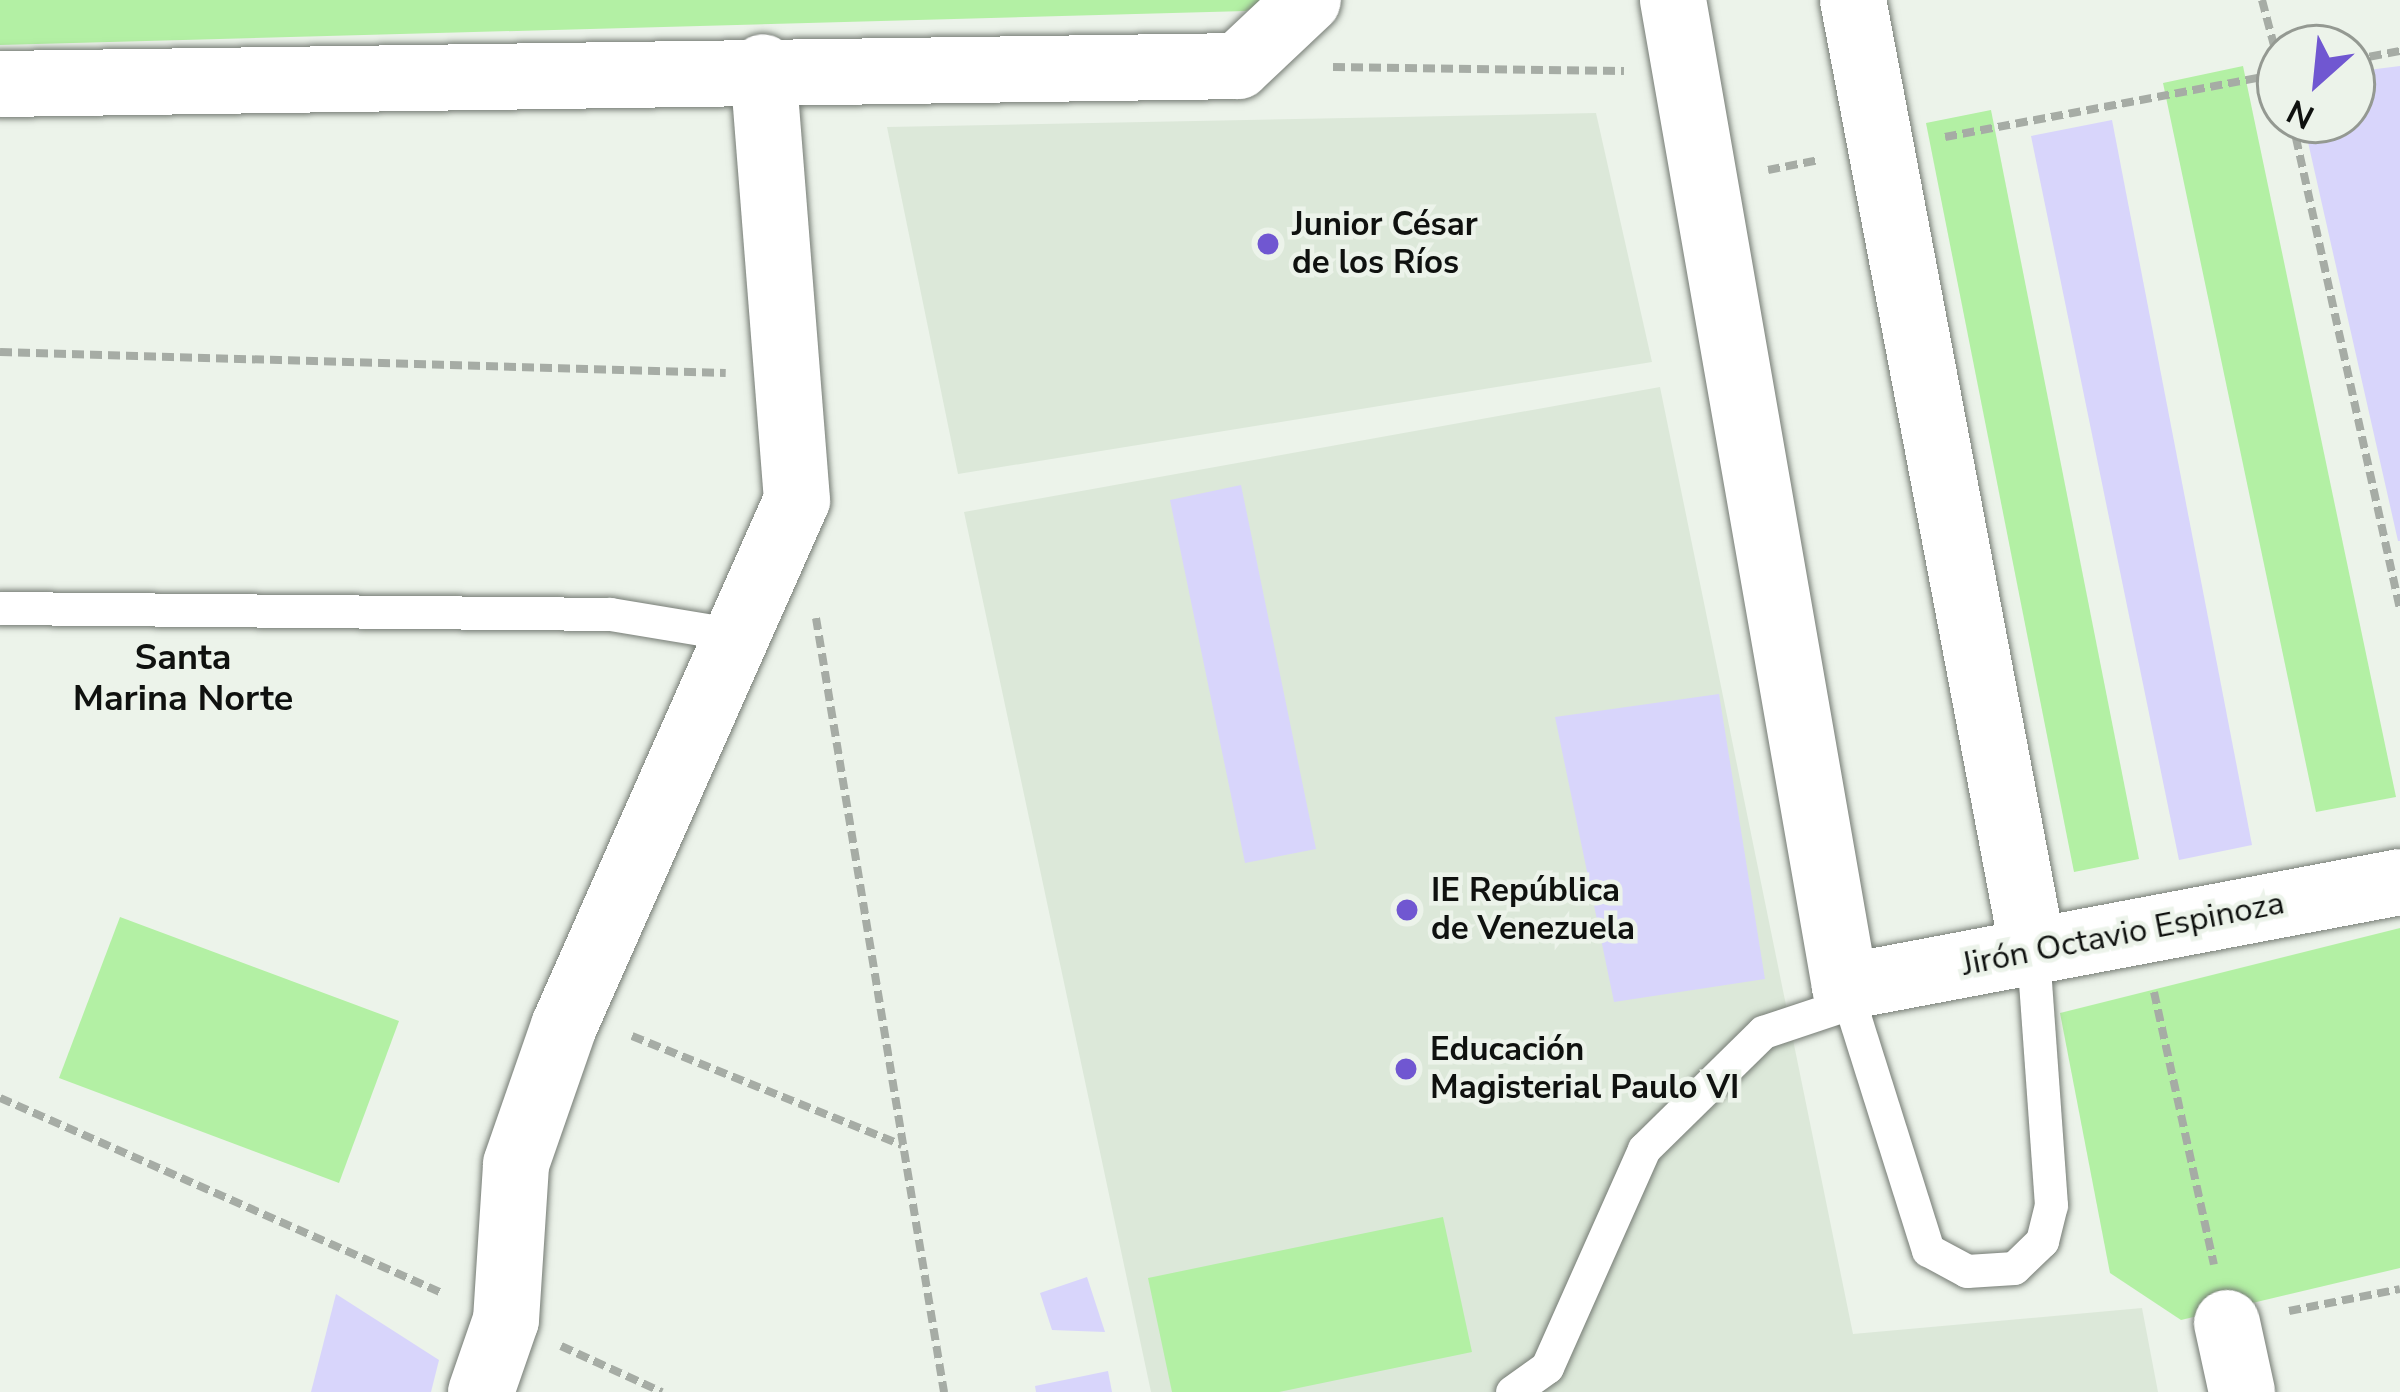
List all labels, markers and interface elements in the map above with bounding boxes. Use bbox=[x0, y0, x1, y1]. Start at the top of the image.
north arrow bbox=[2256, 24, 2376, 144]
text: N bbox=[2280, 88, 2322, 140]
place label: Junior César de los Ríos bbox=[1292, 205, 1478, 283]
marker: Junior César de los Ríos bbox=[1255, 231, 1281, 257]
district label: Santa Marina Norte bbox=[73, 635, 293, 720]
place label: IE República de Venezuela bbox=[1431, 871, 1635, 949]
street label: Jirón Octavio Espinoza bbox=[1958, 883, 2288, 985]
marker: IE República de Venezuela bbox=[1394, 897, 1420, 923]
place label: Educación Magisterial Paulo VI bbox=[1430, 1030, 1739, 1108]
marker: Educación Magisterial Paulo VI bbox=[1393, 1056, 1419, 1082]

